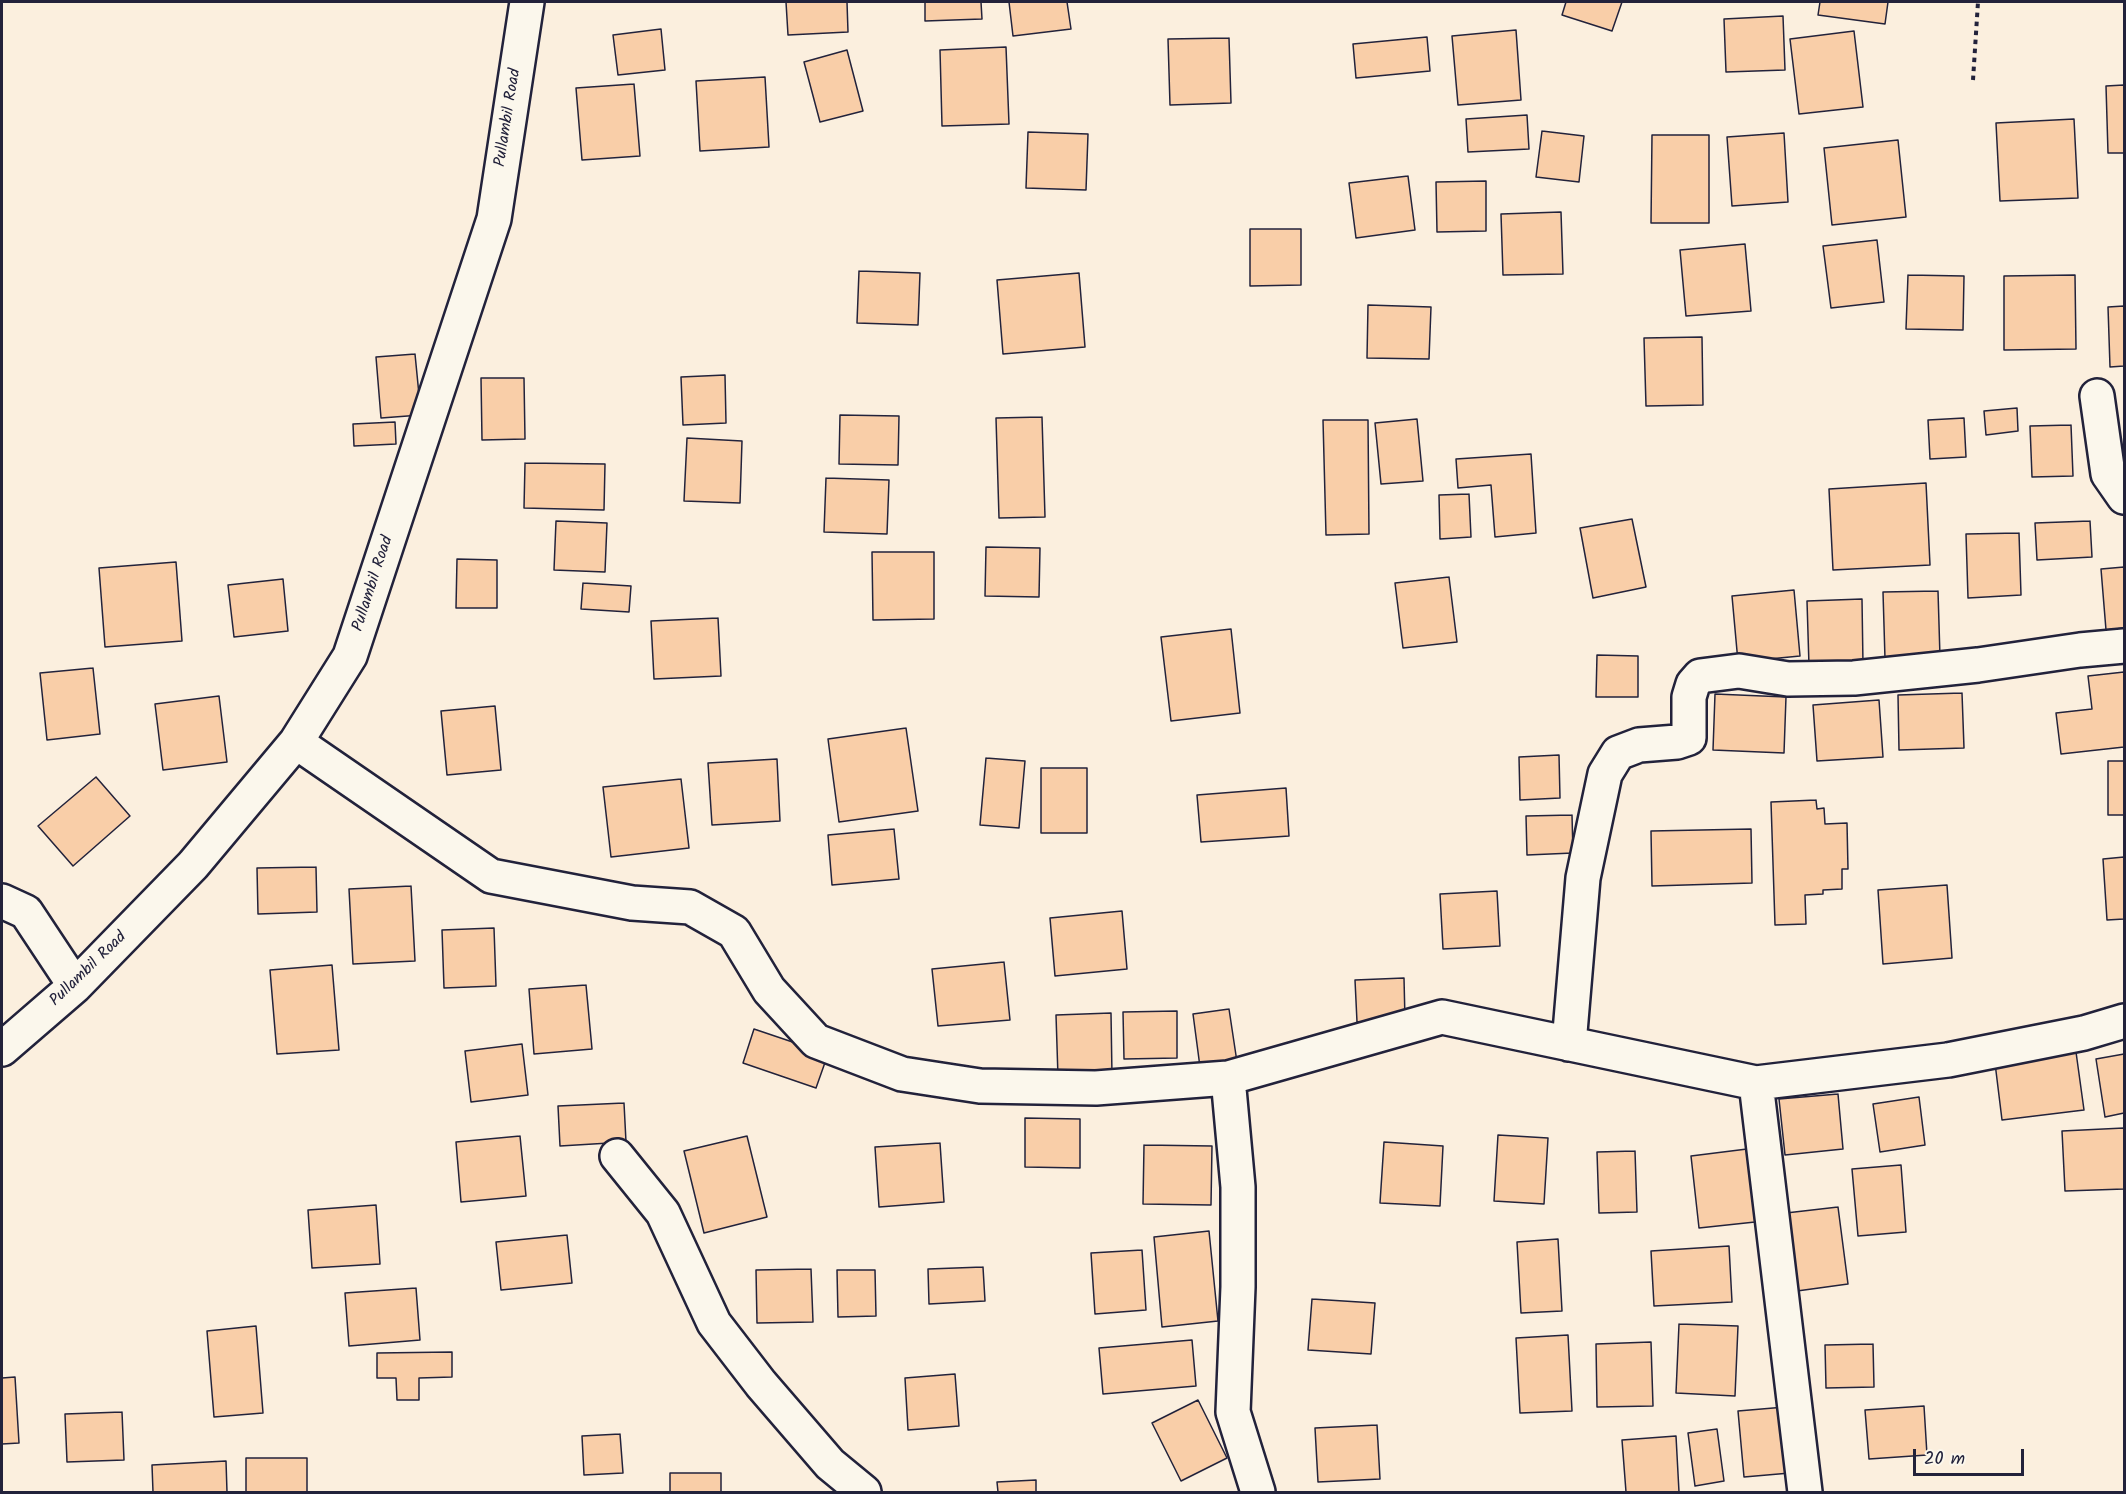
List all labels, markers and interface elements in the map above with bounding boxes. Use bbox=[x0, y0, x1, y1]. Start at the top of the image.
street label: Pullambil Road bbox=[492, 68, 526, 168]
street label: Pullambil Road bbox=[350, 534, 398, 634]
street label: Pullambil Road bbox=[47, 929, 131, 1011]
scale bar bbox=[1916, 1437, 2027, 1475]
text: 20 m bbox=[1924, 1445, 1965, 1474]

